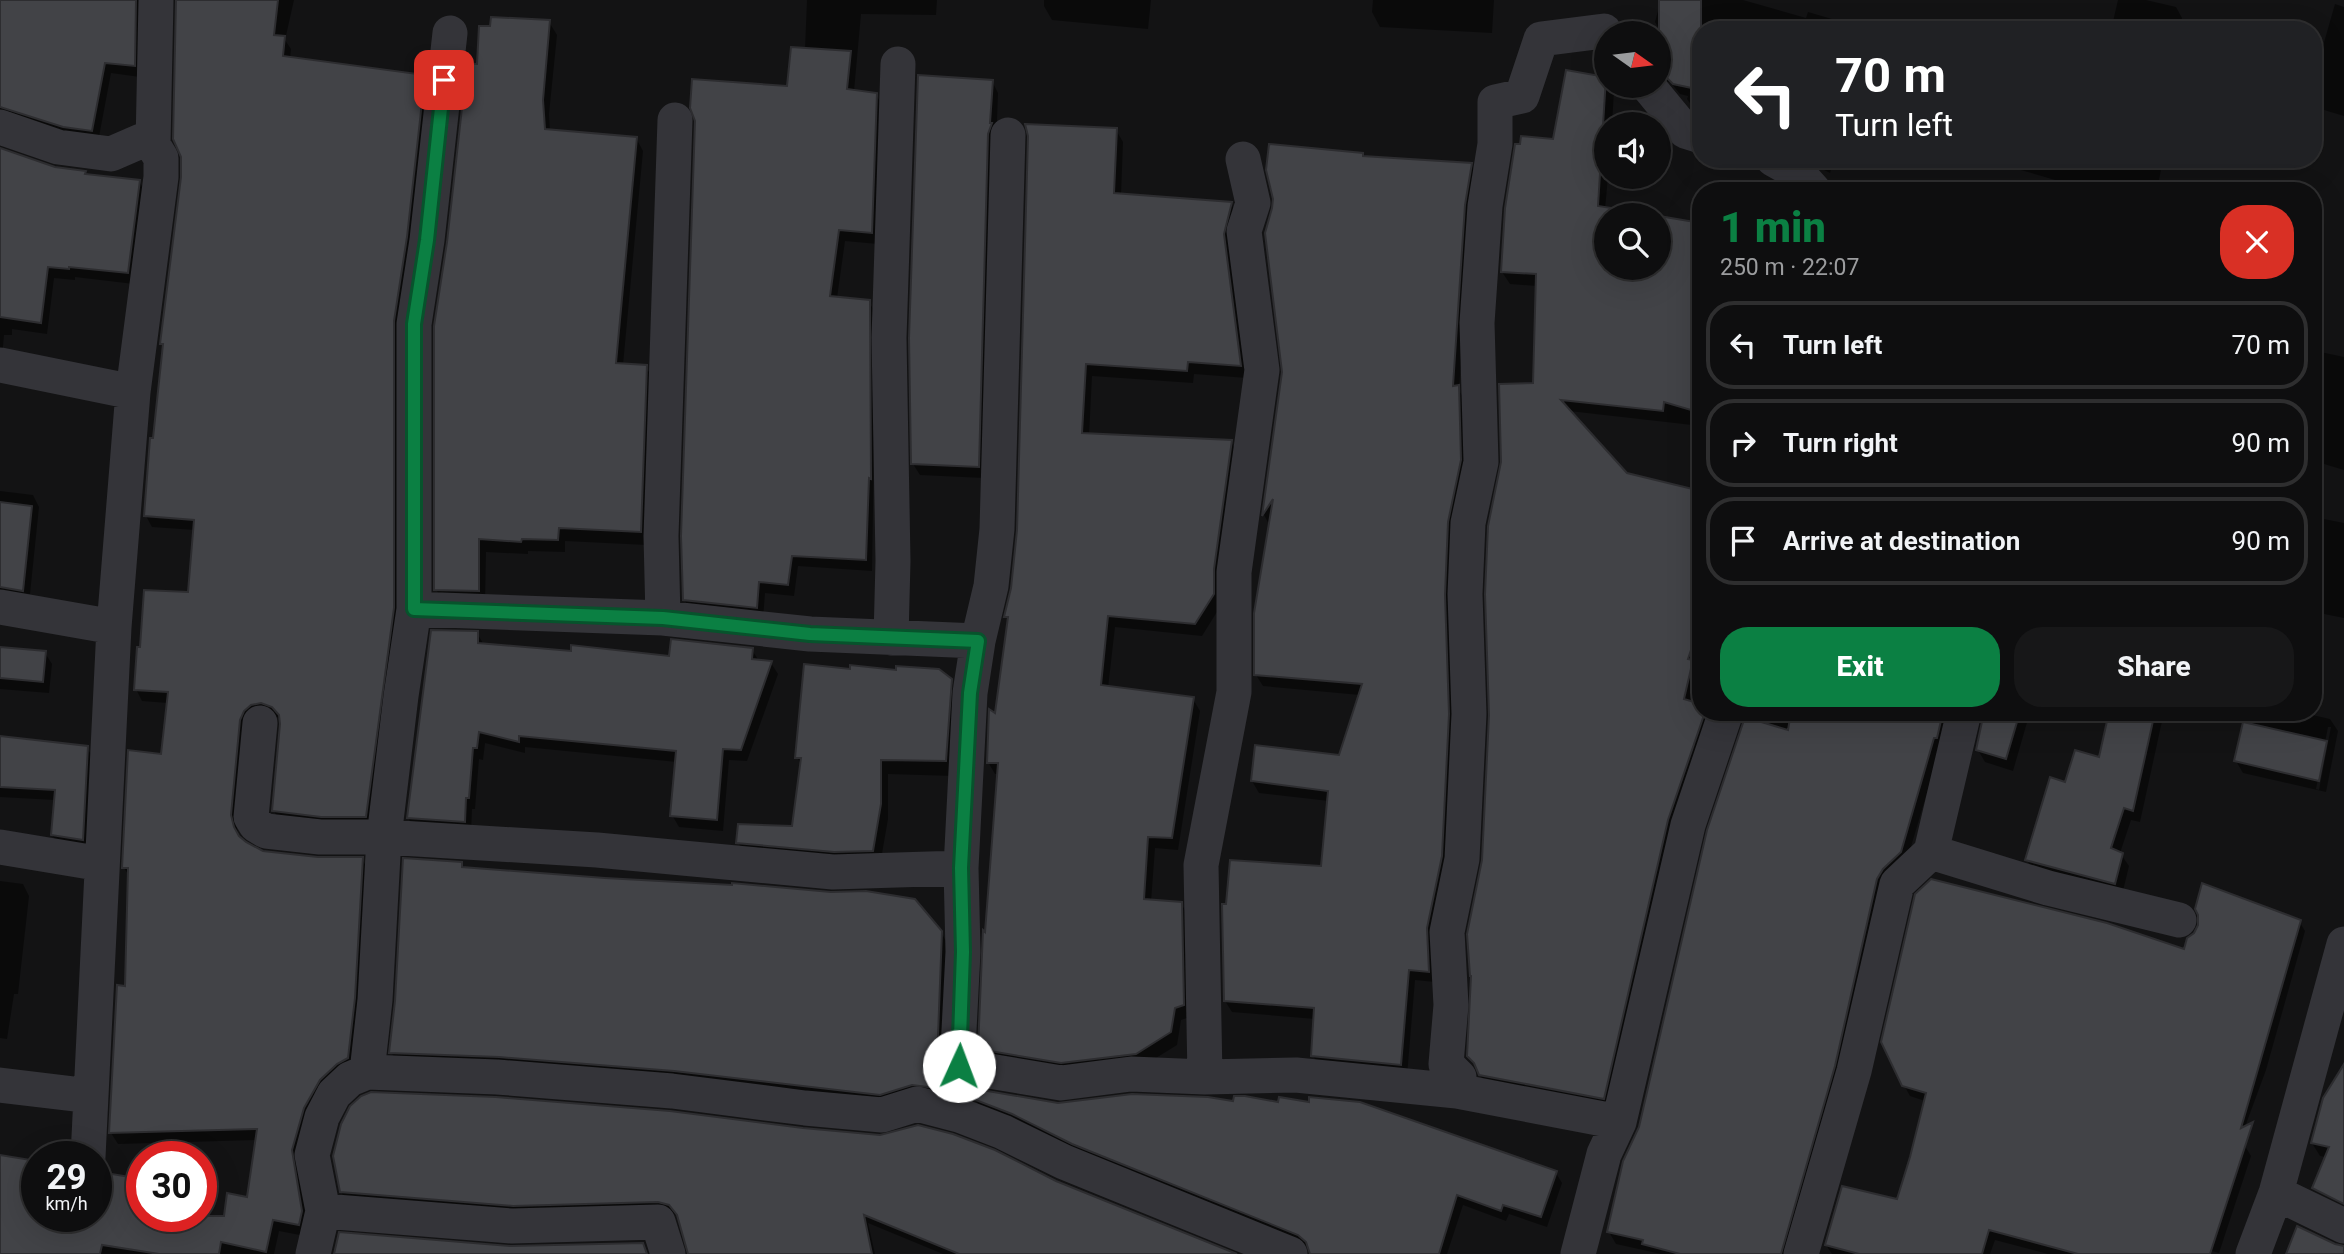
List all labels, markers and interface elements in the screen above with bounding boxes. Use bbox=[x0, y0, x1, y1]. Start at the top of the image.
north arrow bbox=[1594, 21, 1671, 98]
map controls bbox=[1594, 21, 1671, 280]
text: 70 m bbox=[1835, 47, 1946, 104]
icon: left bbox=[1720, 49, 1811, 140]
pin bbox=[414, 50, 474, 110]
icon: arrive bbox=[425, 61, 463, 99]
text: Turn left bbox=[1835, 106, 1953, 144]
button: sound bbox=[1594, 112, 1671, 189]
button: search bbox=[1594, 203, 1671, 280]
text: 1 min bbox=[1720, 203, 1826, 252]
button: close bbox=[2220, 205, 2294, 279]
text: 250 m · 22:07 bbox=[1720, 254, 1859, 281]
icon: left bbox=[1724, 326, 1762, 364]
text: Turn left bbox=[1783, 330, 1882, 360]
text: 70 m bbox=[2232, 330, 2290, 360]
icon: right bbox=[1724, 424, 1762, 462]
text: Turn right bbox=[1783, 428, 1898, 458]
text: 90 m bbox=[2232, 428, 2290, 458]
icon: arrive bbox=[1724, 522, 1762, 560]
text: Arrive at destination bbox=[1783, 526, 2020, 556]
text: 90 m bbox=[2232, 526, 2290, 556]
button: Exit bbox=[1720, 627, 2000, 707]
button: Share bbox=[2014, 627, 2294, 707]
position arrow bbox=[922, 1029, 996, 1103]
speed limit sign: 30 bbox=[126, 1141, 217, 1232]
text: 29 bbox=[46, 1157, 87, 1198]
text: km/h bbox=[45, 1193, 88, 1214]

